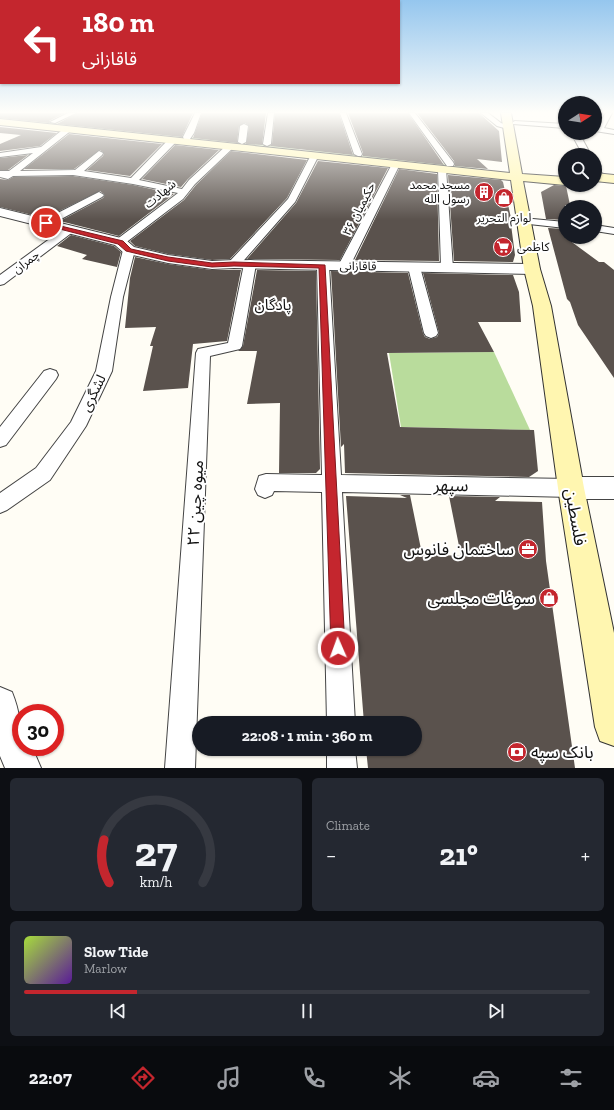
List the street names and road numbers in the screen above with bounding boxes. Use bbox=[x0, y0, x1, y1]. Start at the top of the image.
street label: شهادت bbox=[141, 177, 179, 211]
street label: ۳۶ حکیمیان bbox=[340, 180, 378, 238]
street label: چمران bbox=[10, 248, 43, 277]
street label: قاقازانی bbox=[340, 259, 376, 273]
street label: لشگری bbox=[77, 372, 110, 414]
street label: ۲۲ میوه چین bbox=[183, 459, 208, 547]
street label: سپهر bbox=[432, 475, 469, 496]
street label: فلسطین bbox=[560, 487, 591, 547]

